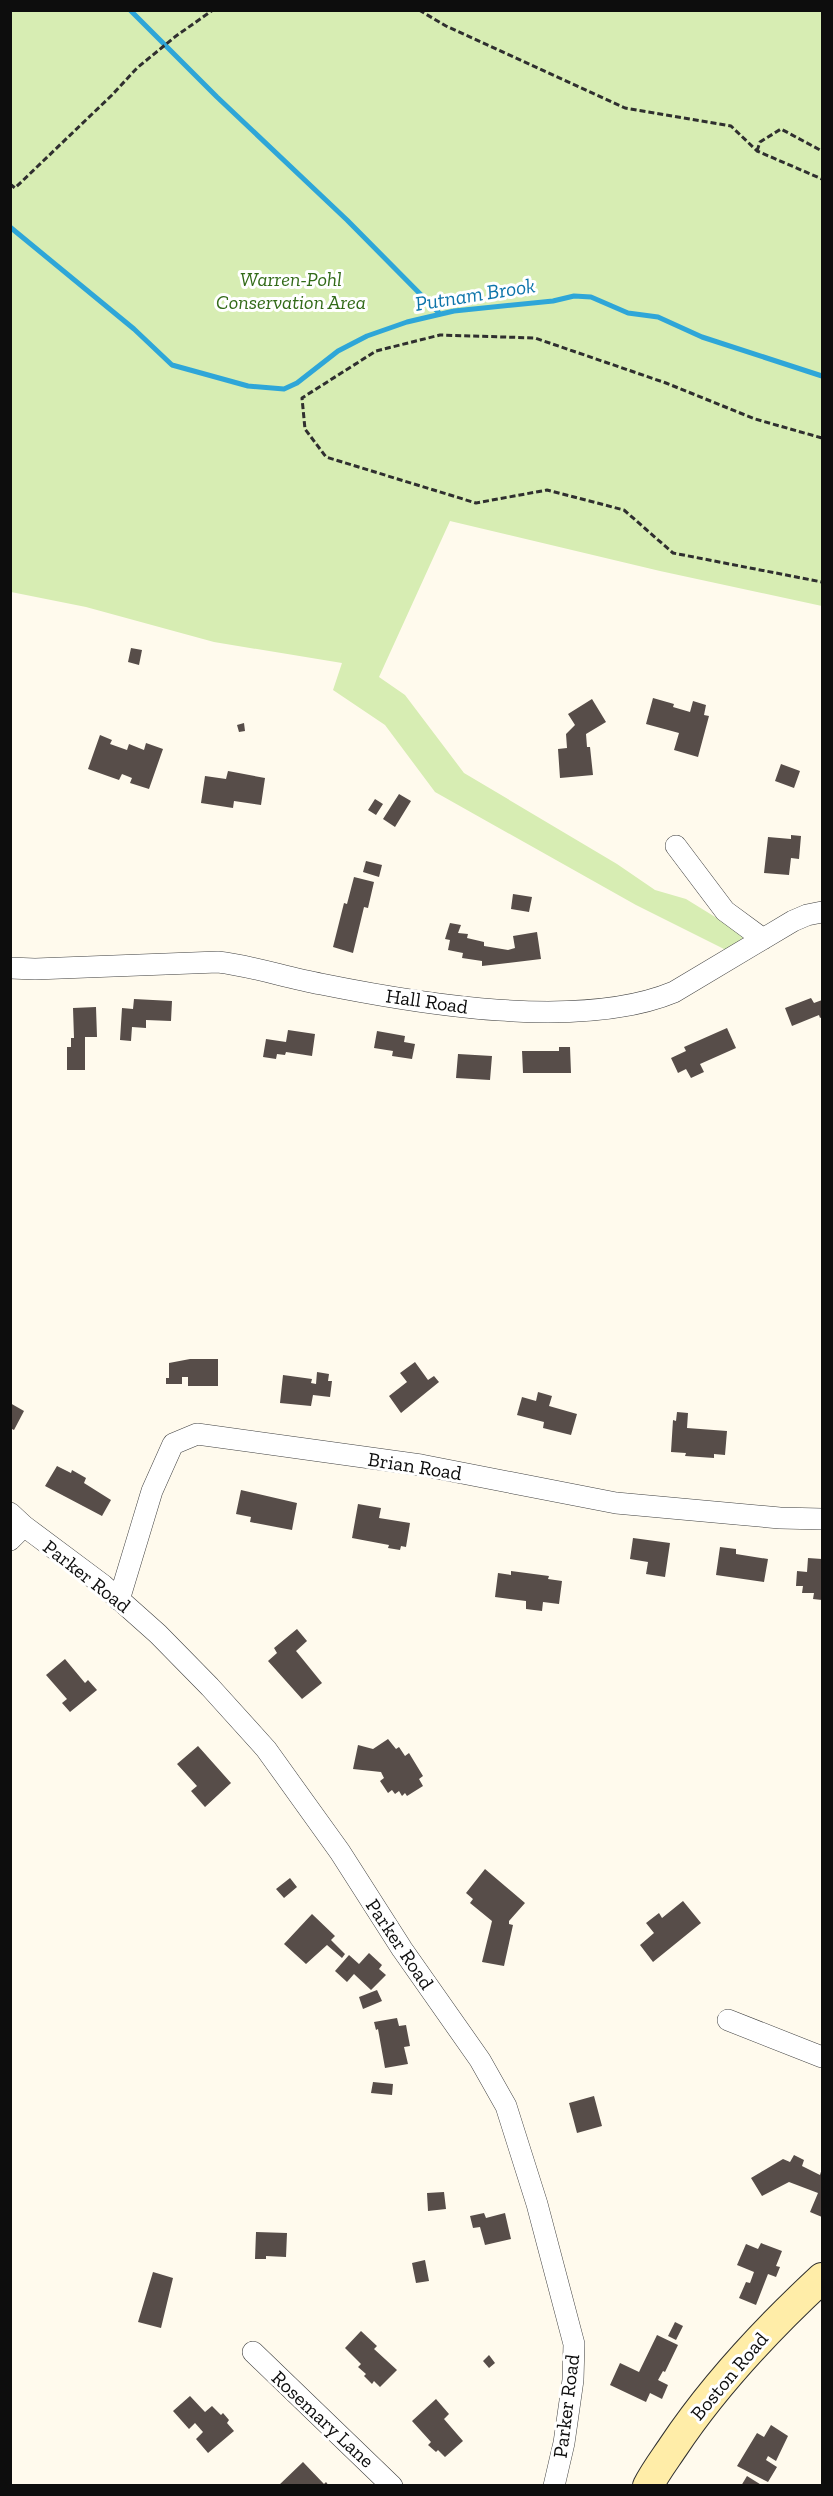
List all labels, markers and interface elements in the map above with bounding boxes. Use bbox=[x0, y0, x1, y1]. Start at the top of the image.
park label: Warren-Pohl Conservation Area bbox=[216, 267, 366, 314]
water label: Putnam Brook bbox=[413, 272, 537, 316]
street label: Hall Road bbox=[384, 983, 470, 1019]
street label: Brian Road bbox=[366, 1447, 464, 1485]
street label: Parker Road bbox=[38, 1534, 136, 1618]
street label: Parker Road bbox=[361, 1894, 439, 1994]
street label: Boston Road bbox=[685, 2327, 773, 2425]
street label: Parker Road bbox=[548, 2353, 584, 2459]
street label: Rosemary Lane bbox=[267, 2365, 379, 2473]

